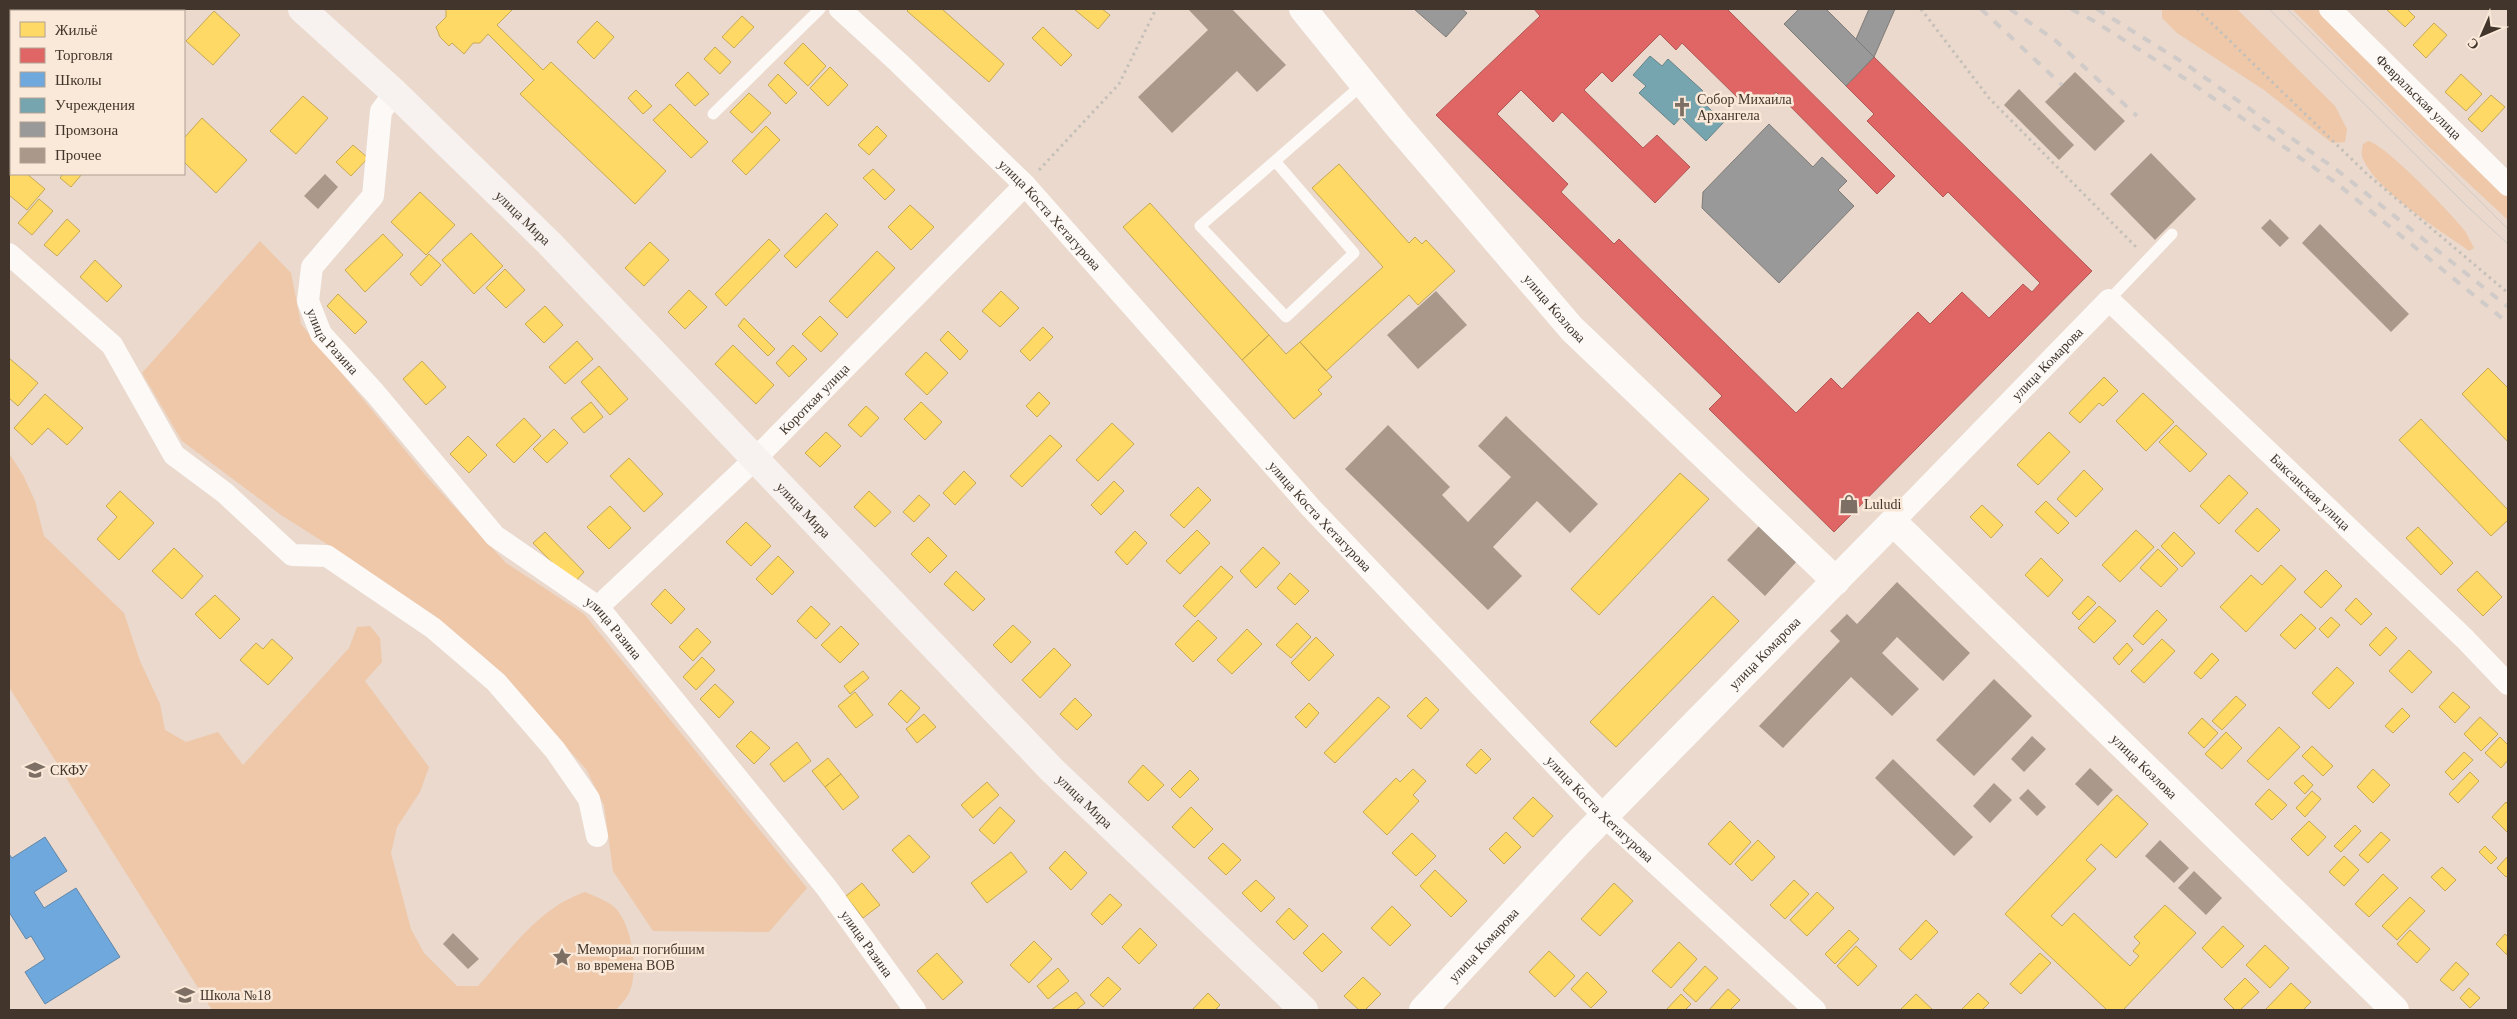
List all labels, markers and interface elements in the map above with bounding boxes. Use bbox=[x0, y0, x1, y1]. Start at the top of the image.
legend bbox=[10, 10, 185, 175]
north arrow bbox=[2457, 10, 2507, 60]
text: Жильё bbox=[55, 22, 98, 38]
text: С bbox=[2464, 35, 2482, 53]
text: Торговля bbox=[55, 47, 113, 63]
street label: Февральская улица bbox=[2373, 52, 2465, 143]
text: Школы bbox=[55, 72, 102, 88]
place label: Собор Михаила Архангела bbox=[1697, 92, 1792, 123]
church icon: Собор Михаила Архангела bbox=[1671, 96, 1693, 118]
text: Учреждения bbox=[55, 97, 135, 113]
text: Промзона bbox=[55, 122, 118, 138]
text: Прочее bbox=[55, 147, 102, 163]
street label: улица Коста Хетагурова bbox=[995, 157, 1104, 274]
street label: улица Мира bbox=[492, 188, 554, 249]
street label: улица Козлова bbox=[1520, 271, 1589, 346]
street label: улица Разина bbox=[304, 306, 362, 378]
street label: улица Комарова bbox=[2009, 324, 2087, 403]
street label: Короткая улица bbox=[777, 360, 853, 438]
street label: Баксанская улица bbox=[2267, 451, 2354, 534]
street label: улица Коста Хетагурова bbox=[1265, 458, 1375, 575]
street label: улица Мира bbox=[773, 479, 834, 542]
shop icon: Luludi bbox=[1838, 493, 1860, 515]
place label: Luludi bbox=[1864, 497, 1901, 512]
street label: улица Разина bbox=[582, 593, 645, 663]
street label: улица Комарова bbox=[1726, 614, 1804, 693]
street label: улица Козлова bbox=[2108, 731, 2181, 802]
street label: улица Коста Хетагурова bbox=[1543, 753, 1657, 866]
school or university icon: СКФУ bbox=[24, 759, 46, 781]
place label: СКФУ bbox=[50, 763, 88, 778]
street label: улица Мира bbox=[1053, 771, 1116, 832]
street label: улица Комарова bbox=[1446, 905, 1522, 985]
street label: улица Разина bbox=[837, 907, 896, 981]
place label: Мемориал погибшим во времена ВОВ bbox=[577, 942, 705, 973]
place icon: Мемориал погибшим во времена ВОВ bbox=[551, 946, 573, 968]
school or university icon: Школа №18 bbox=[174, 984, 196, 1006]
place label: Школа №18 bbox=[200, 988, 271, 1003]

